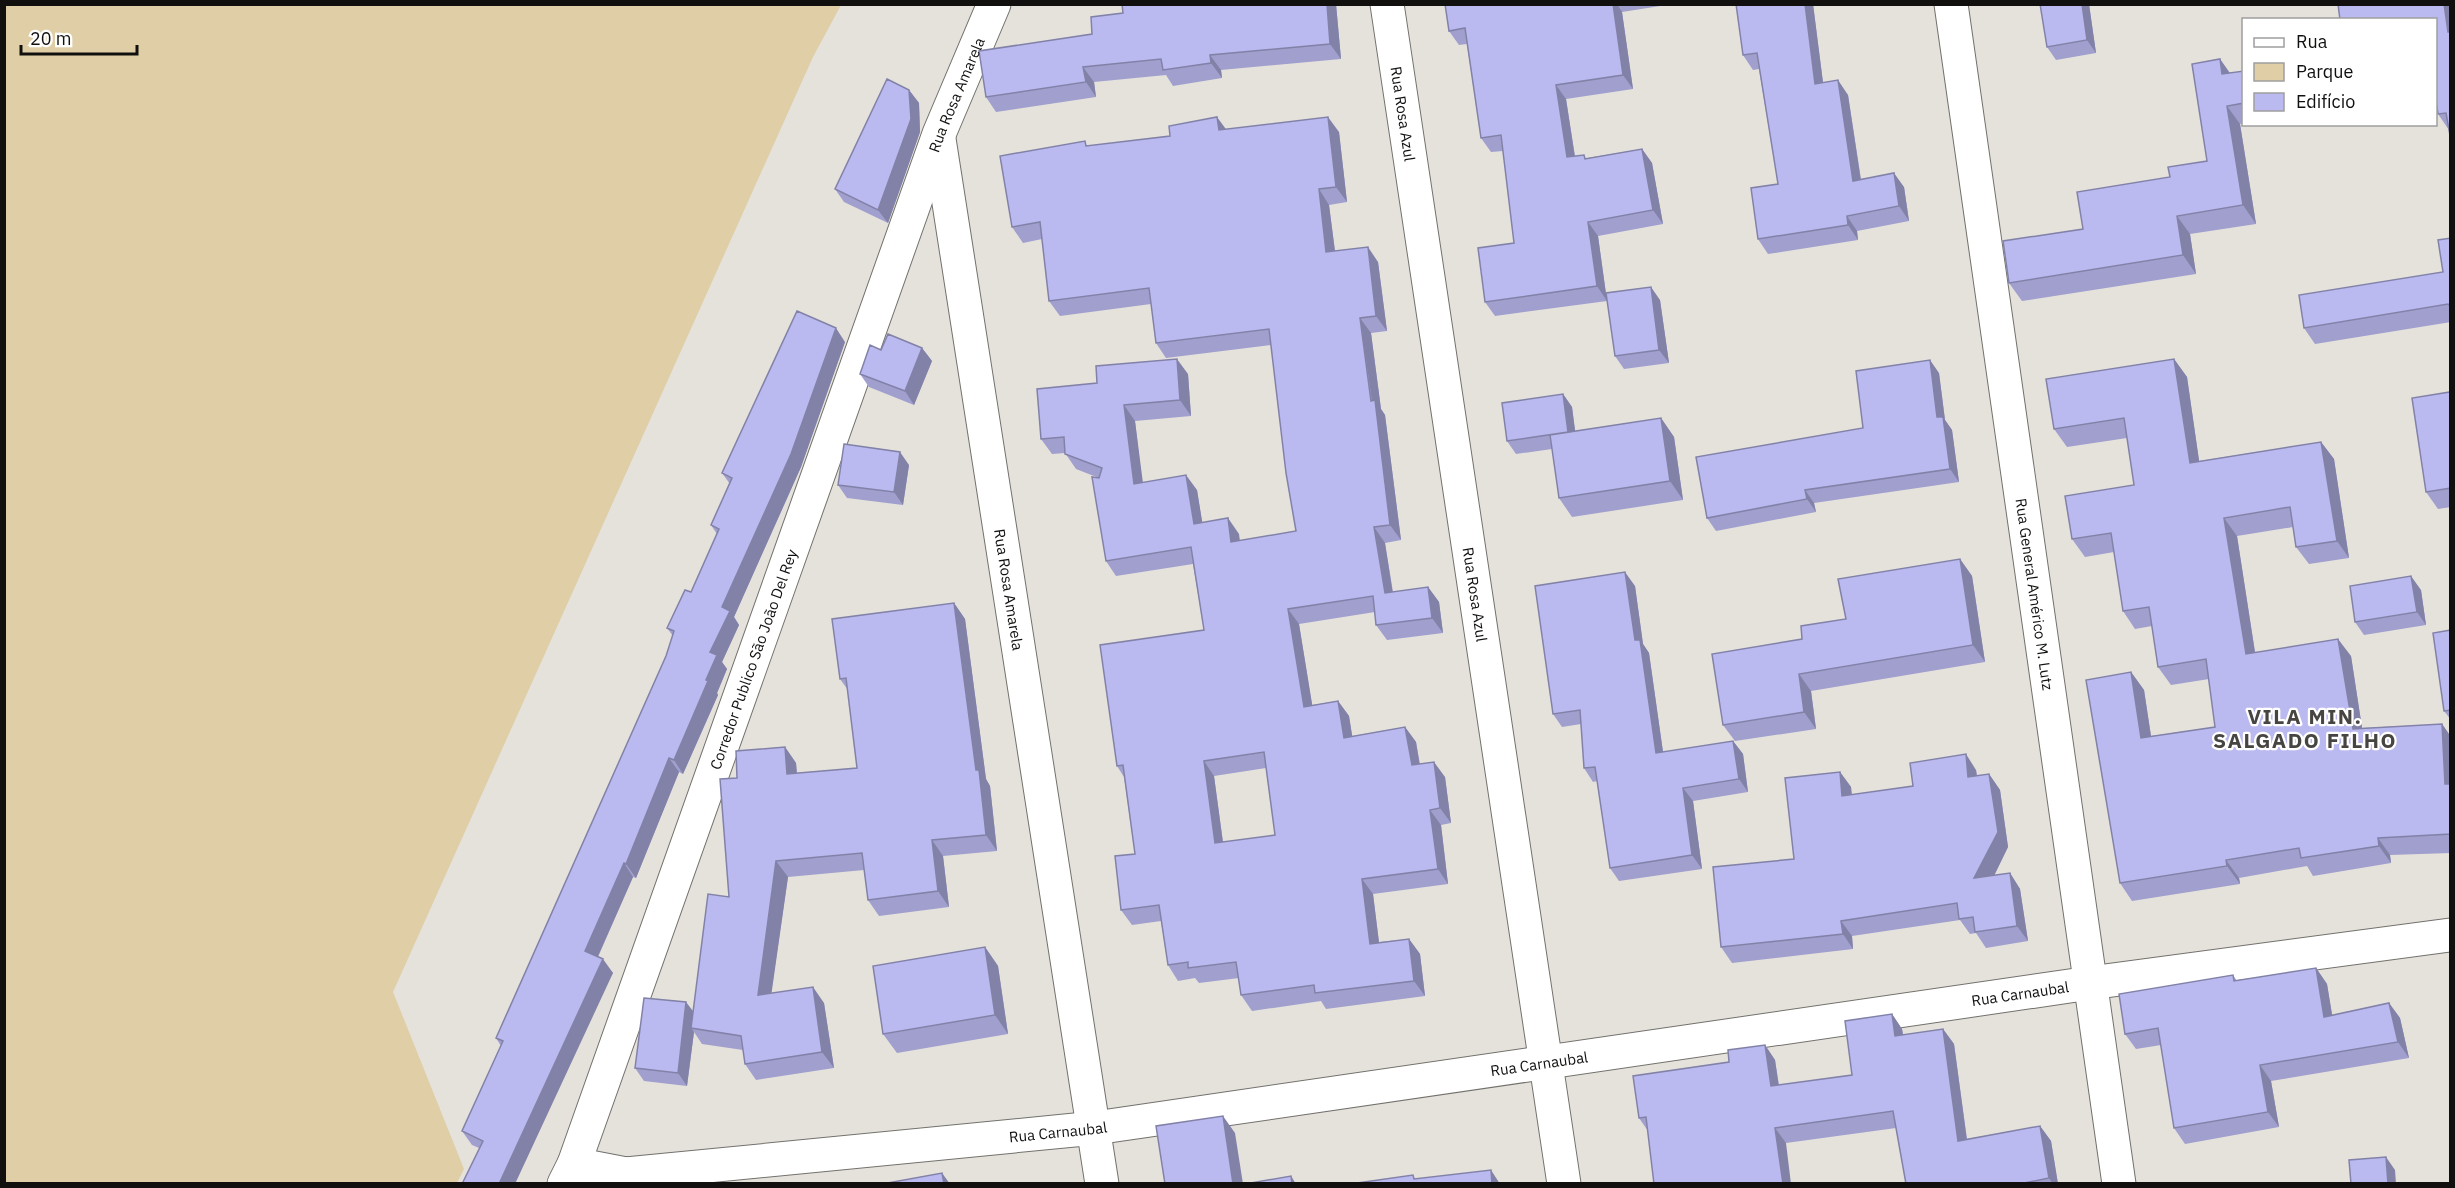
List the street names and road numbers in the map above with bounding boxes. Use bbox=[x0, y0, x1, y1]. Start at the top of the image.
street label: Rua Rosa Amarela bbox=[924, 34, 988, 155]
street label: Rua Rosa Azul bbox=[1387, 65, 1420, 163]
street label: Rua General Américo M. Lutz bbox=[2012, 497, 2058, 691]
street label: Rua Rosa Amarela bbox=[990, 527, 1028, 652]
street label: Corredor Publico São João Del Rey bbox=[705, 546, 801, 772]
street label: Rua Rosa Azul bbox=[1459, 546, 1492, 643]
street label: Rua Carnaubal bbox=[1970, 977, 2070, 1010]
street label: Rua Carnaubal bbox=[1489, 1047, 1589, 1080]
street label: Rua Carnaubal bbox=[1008, 1117, 1108, 1146]

